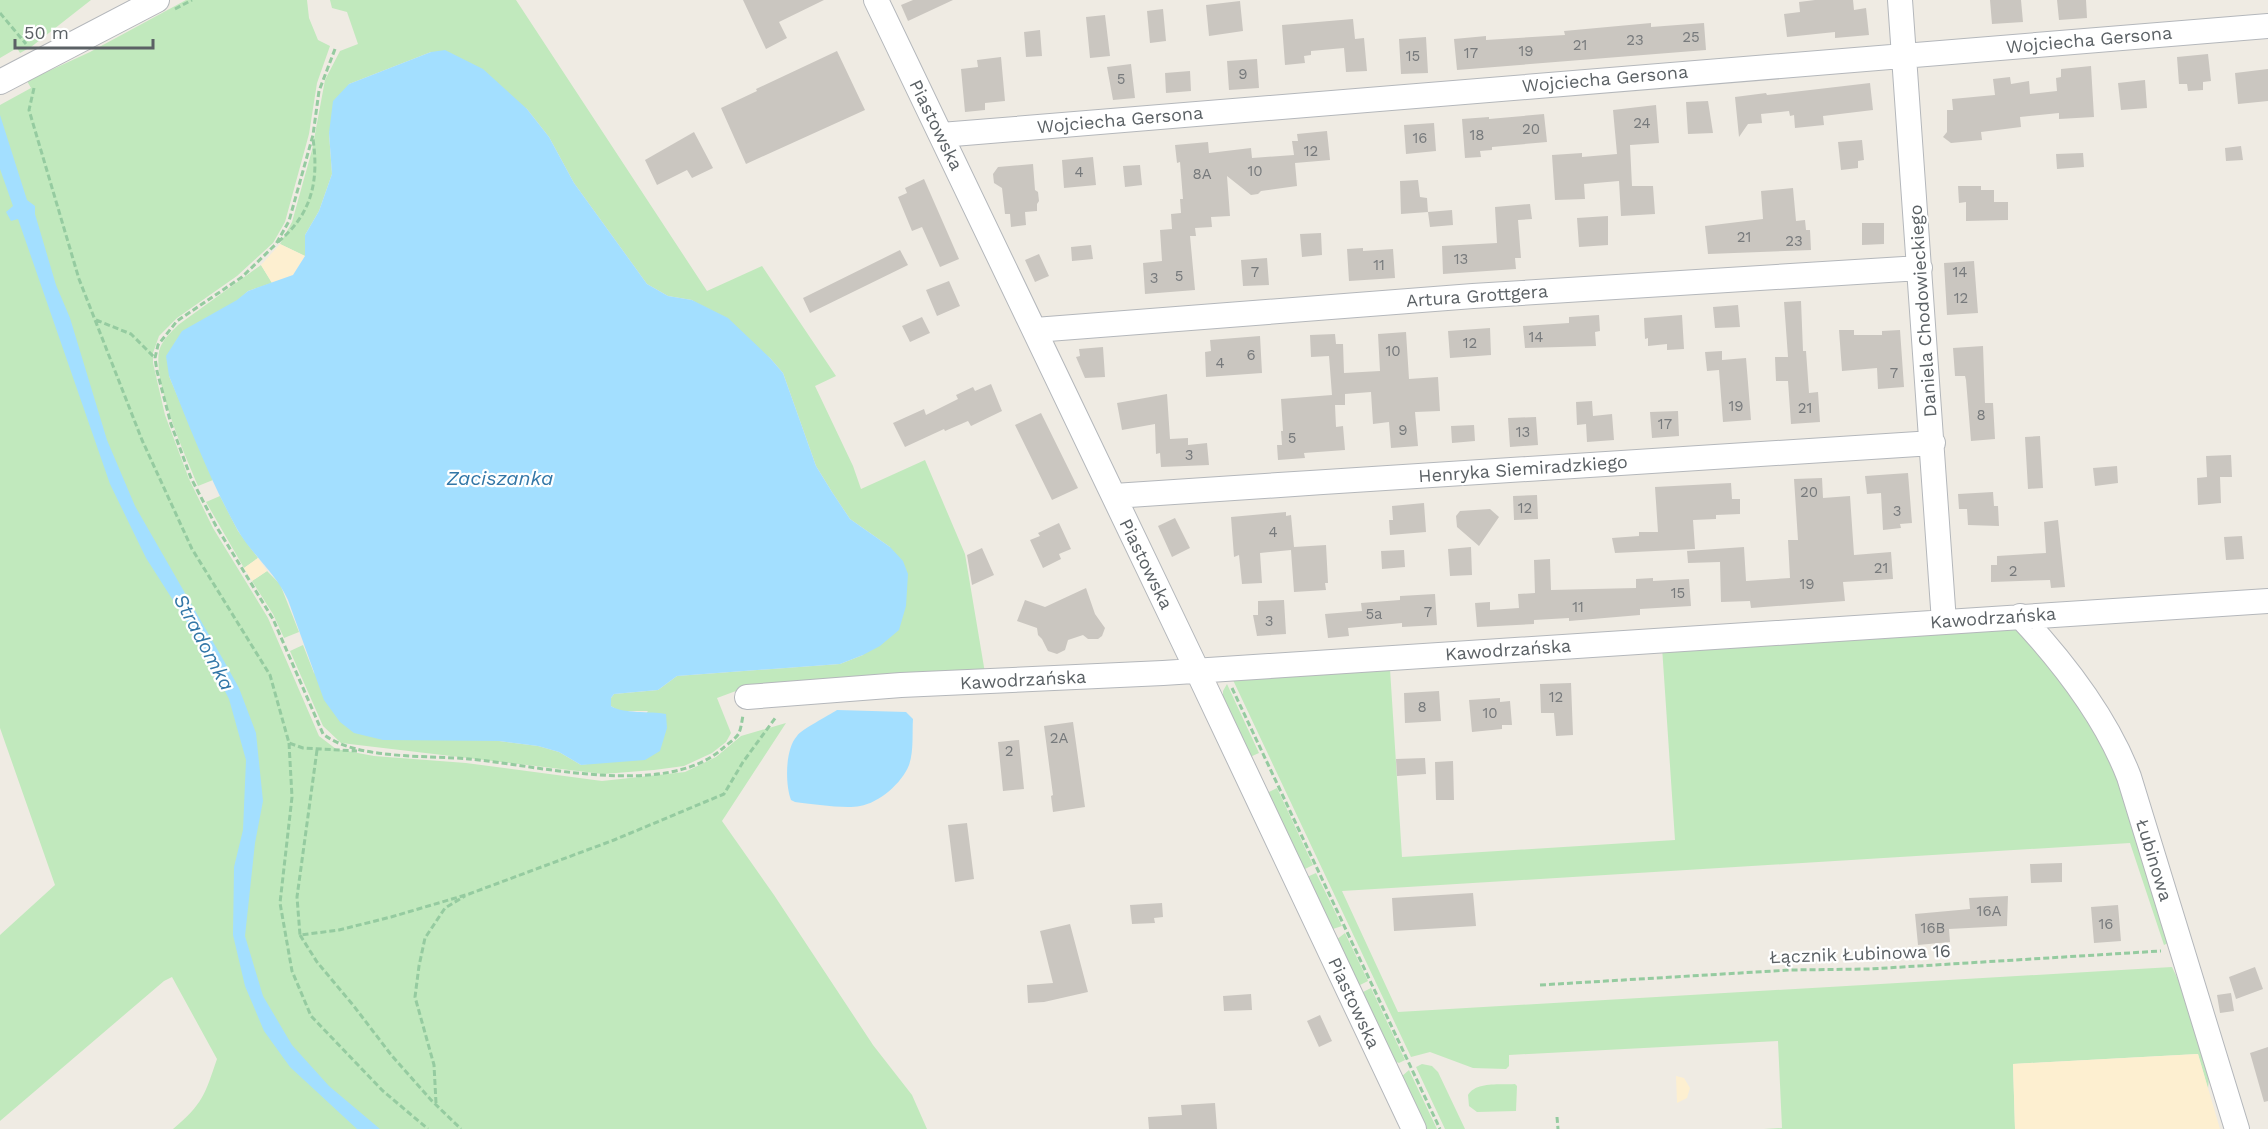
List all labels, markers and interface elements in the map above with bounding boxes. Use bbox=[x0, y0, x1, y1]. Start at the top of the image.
scale bar bbox=[15, 12, 153, 50]
text: 50 m bbox=[24, 22, 69, 43]
street label: Wojciecha Gersona bbox=[2005, 22, 2173, 57]
house number: 25 bbox=[1682, 28, 1700, 46]
house number: 23 bbox=[1626, 31, 1644, 49]
house number: 21 bbox=[1573, 36, 1587, 54]
house number: 19 bbox=[1518, 42, 1534, 60]
house number: 17 bbox=[1464, 44, 1478, 62]
house number: 15 bbox=[1406, 47, 1420, 65]
street label: Wojciecha Gersona bbox=[1521, 61, 1689, 96]
house number: 9 bbox=[1238, 65, 1248, 83]
house number: 5 bbox=[1117, 70, 1125, 88]
street label: Piastowska bbox=[906, 76, 967, 173]
street label: Wojciecha Gersona bbox=[1036, 102, 1204, 137]
house number: 24 bbox=[1633, 114, 1651, 132]
house number: 20 bbox=[1522, 120, 1540, 138]
house number: 18 bbox=[1469, 126, 1485, 144]
house number: 16 bbox=[1413, 129, 1427, 147]
house number: 12 bbox=[1304, 142, 1318, 160]
house number: 10 bbox=[1247, 162, 1263, 180]
house number: 4 bbox=[1074, 163, 1084, 181]
house number: 8A bbox=[1192, 165, 1212, 183]
street label: Daniela Chodowieckiego bbox=[1905, 204, 1940, 418]
house number: 21 bbox=[1737, 228, 1751, 246]
house number: 23 bbox=[1785, 232, 1803, 250]
house number: 13 bbox=[1454, 250, 1468, 268]
house number: 11 bbox=[1373, 256, 1385, 274]
house number: 7 bbox=[1251, 263, 1259, 281]
house number: 14 bbox=[1952, 263, 1968, 281]
house number: 5 bbox=[1175, 267, 1183, 285]
house number: 3 bbox=[1150, 269, 1158, 287]
street label: Artura Grottgera bbox=[1405, 280, 1549, 311]
house number: 12 bbox=[1954, 289, 1968, 307]
house number: 14 bbox=[1528, 328, 1544, 346]
house number: 12 bbox=[1463, 334, 1477, 352]
house number: 10 bbox=[1385, 342, 1401, 360]
house number: 6 bbox=[1246, 346, 1256, 364]
house number: 4 bbox=[1215, 354, 1225, 372]
house number: 7 bbox=[1890, 364, 1898, 382]
house number: 19 bbox=[1728, 397, 1744, 415]
house number: 21 bbox=[1798, 399, 1812, 417]
house number: 8 bbox=[1976, 406, 1986, 424]
house number: 17 bbox=[1658, 415, 1672, 433]
house number: 9 bbox=[1398, 421, 1408, 439]
house number: 13 bbox=[1516, 423, 1530, 441]
house number: 5 bbox=[1288, 429, 1296, 447]
house number: 3 bbox=[1185, 446, 1193, 464]
street label: Henryka Siemiradzkiego bbox=[1418, 451, 1628, 486]
water label: Zaciszanka bbox=[446, 466, 553, 490]
house number: 20 bbox=[1800, 483, 1818, 501]
house number: 12 bbox=[1518, 499, 1532, 517]
house number: 3 bbox=[1893, 502, 1901, 520]
street label: Piastowska bbox=[1116, 515, 1177, 612]
house number: 4 bbox=[1268, 523, 1278, 541]
house number: 21 bbox=[1874, 559, 1888, 577]
house number: 2 bbox=[2009, 562, 2017, 580]
house number: 19 bbox=[1799, 575, 1815, 593]
house number: 15 bbox=[1671, 584, 1685, 602]
water label: Stradomka bbox=[168, 589, 240, 695]
house number: 11 bbox=[1572, 598, 1584, 616]
house number: 7 bbox=[1424, 603, 1432, 621]
street label: Kawodrzańska bbox=[1929, 603, 2057, 632]
house number: 5a bbox=[1365, 605, 1383, 623]
house number: 3 bbox=[1265, 612, 1273, 630]
street label: Kawodrzańska bbox=[1444, 635, 1572, 664]
street label: Kawodrzańska bbox=[959, 666, 1087, 693]
house number: 12 bbox=[1549, 688, 1563, 706]
house number: 8 bbox=[1417, 698, 1427, 716]
house number: 10 bbox=[1482, 704, 1498, 722]
house number: 2A bbox=[1050, 729, 1068, 747]
house number: 2 bbox=[1005, 742, 1013, 760]
street label: Łubinowa bbox=[2132, 816, 2177, 904]
house number: 16A bbox=[1977, 902, 2002, 920]
house number: 16 bbox=[2099, 915, 2113, 933]
house number: 16B bbox=[1921, 919, 1945, 937]
street label: Łącznik Łubinowa 16 bbox=[1769, 940, 1951, 967]
street label: Piastowska bbox=[1324, 954, 1385, 1052]

